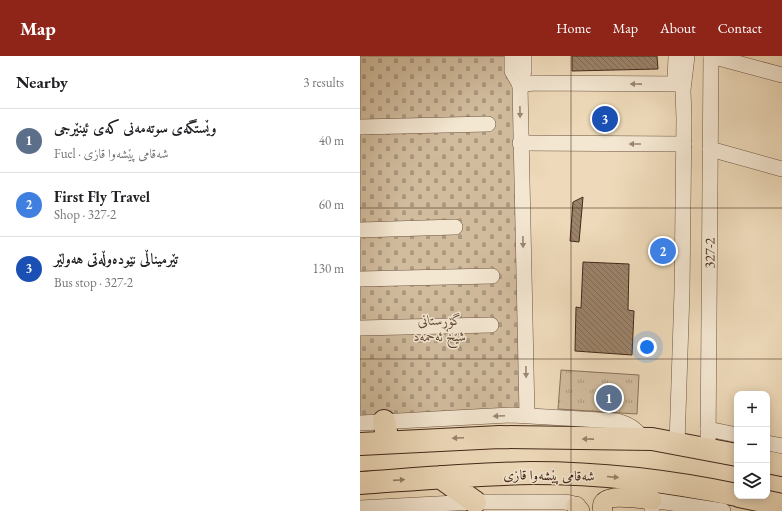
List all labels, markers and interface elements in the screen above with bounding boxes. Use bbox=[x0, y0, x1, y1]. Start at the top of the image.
text: Map bbox=[20, 16, 56, 41]
text: Home bbox=[556, 19, 591, 37]
text: Map bbox=[613, 19, 638, 37]
text: About bbox=[660, 19, 696, 37]
text: Contact bbox=[718, 19, 762, 37]
text: Nearby bbox=[16, 71, 68, 93]
text: 3 results bbox=[303, 74, 344, 91]
one-way arrow bbox=[629, 81, 642, 87]
pin: 3 bbox=[592, 104, 618, 134]
one-way arrow bbox=[517, 106, 523, 119]
text: وێستگەی سوتەمەنی کەی ئینێرجی bbox=[54, 118, 217, 137]
text: 1 bbox=[26, 132, 32, 149]
text: 40 m bbox=[319, 132, 344, 149]
one-way arrow bbox=[629, 140, 641, 147]
text: Fuel · شەقامی پێشەوا قازی bbox=[54, 145, 169, 162]
text: First Fly Travel bbox=[54, 187, 150, 206]
text: 2 bbox=[26, 196, 32, 213]
text: 60 m bbox=[319, 196, 344, 213]
text: Shop · 327-2 bbox=[54, 206, 116, 223]
one-way arrow bbox=[519, 236, 526, 248]
pin: 2 bbox=[650, 236, 676, 266]
street label: 327-2 bbox=[700, 237, 719, 268]
text: تێرمیناڵی نێودەوڵەتی هەولێر bbox=[54, 249, 178, 268]
text: 3 bbox=[26, 260, 32, 277]
text: 130 m bbox=[313, 260, 344, 277]
text: Bus stop · 327-2 bbox=[54, 274, 133, 291]
park label: گۆڕستانی شێخ ئەحمەد bbox=[414, 311, 466, 349]
your location bbox=[637, 337, 657, 357]
one-way arrow bbox=[523, 366, 529, 379]
pin: 1 bbox=[596, 383, 622, 413]
map controls bbox=[734, 391, 770, 499]
button: + bbox=[734, 391, 770, 427]
one-way arrow bbox=[493, 412, 505, 419]
button: − bbox=[734, 427, 770, 463]
one-way arrow bbox=[452, 435, 464, 442]
one-way arrow bbox=[581, 436, 594, 442]
button: layers bbox=[734, 463, 770, 499]
street label: شەقامی پێشەوا قازی bbox=[503, 465, 595, 486]
one-way arrow bbox=[607, 474, 619, 480]
one-way arrow bbox=[393, 477, 405, 483]

